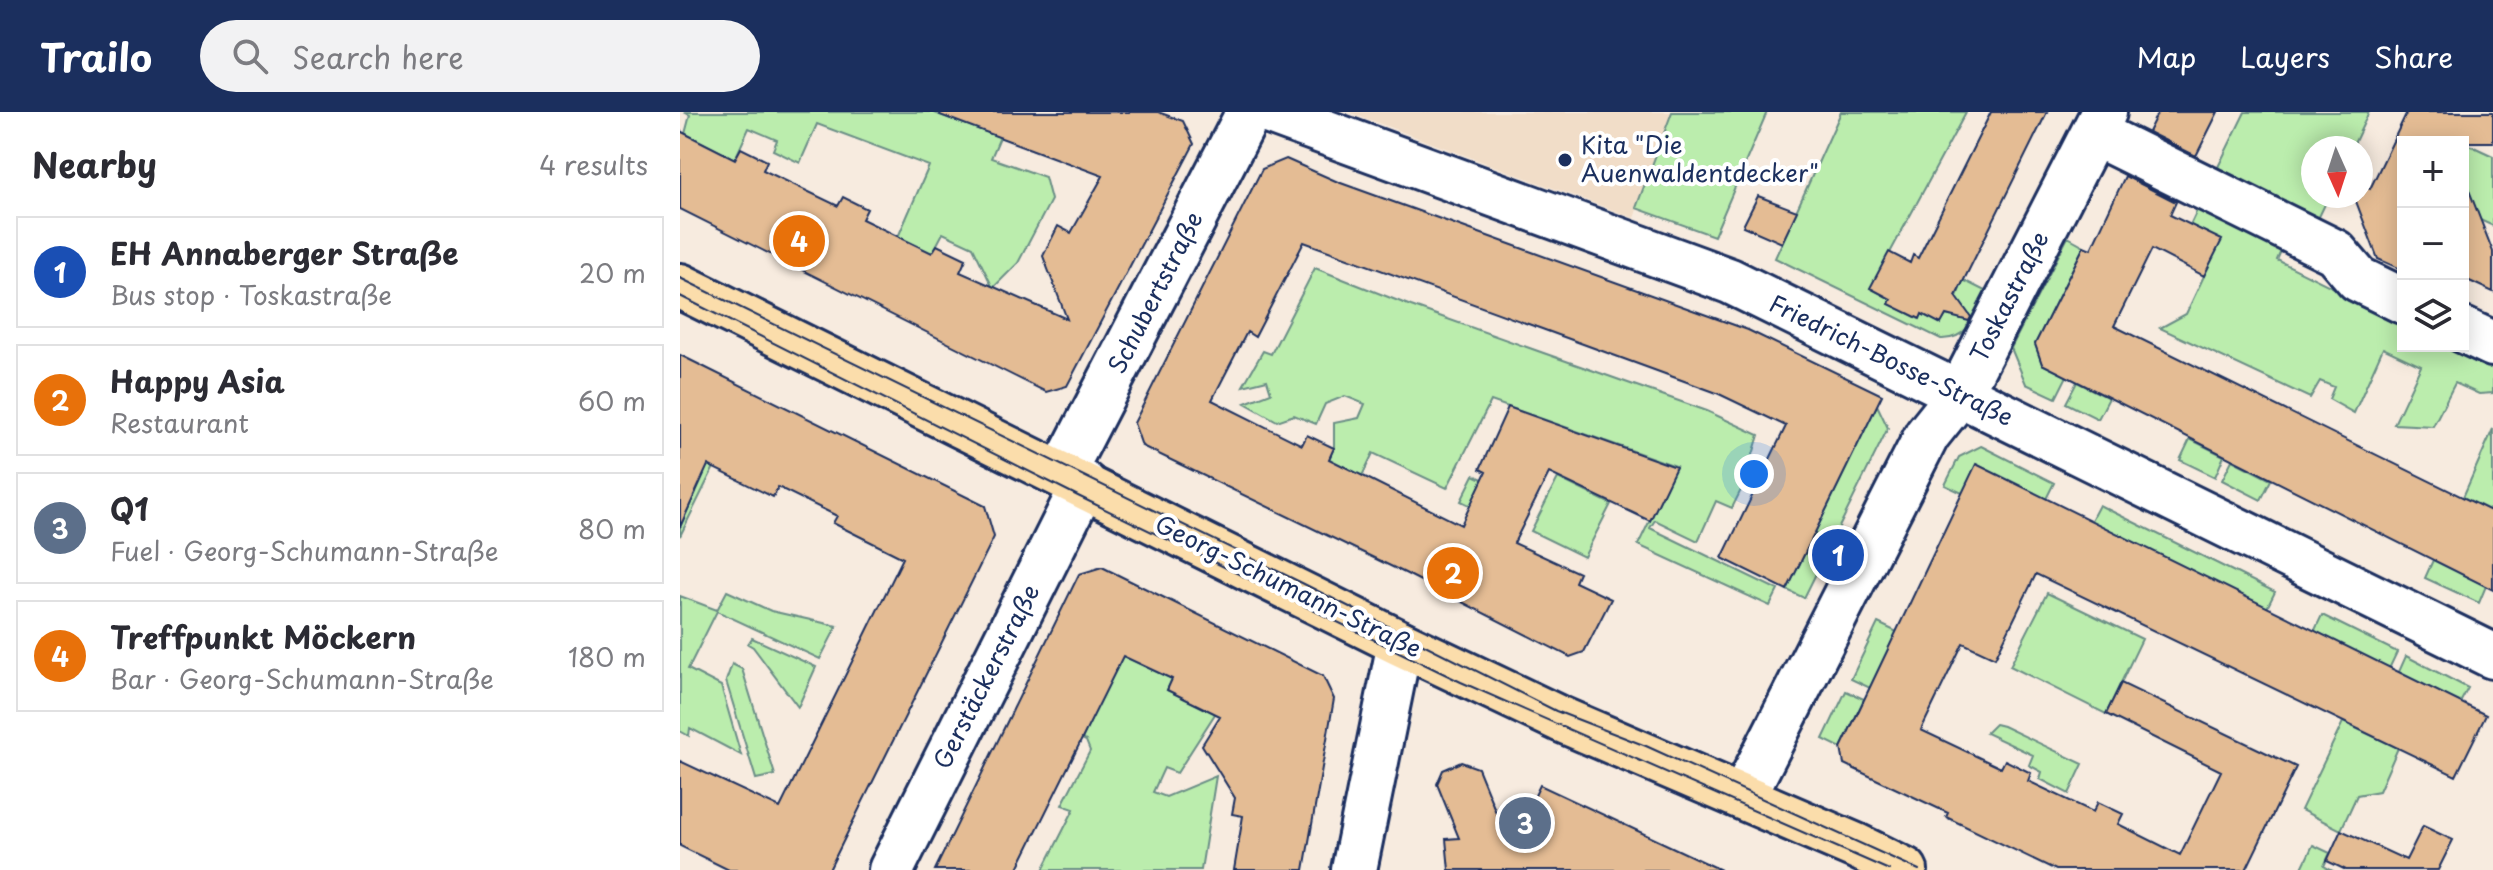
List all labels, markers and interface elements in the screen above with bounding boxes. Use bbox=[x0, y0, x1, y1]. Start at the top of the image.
search box bbox=[200, 20, 760, 92]
text: Trailo bbox=[40, 28, 152, 85]
icon: search bbox=[228, 34, 272, 78]
text: Search here bbox=[292, 34, 464, 79]
text: Map bbox=[2136, 35, 2196, 78]
text: Layers bbox=[2240, 35, 2330, 78]
text: Share bbox=[2374, 35, 2453, 78]
place label: Kita "Die Auenwaldentdecker" bbox=[1581, 126, 1819, 190]
north arrow bbox=[2301, 136, 2373, 208]
map controls bbox=[2397, 136, 2469, 352]
button: + bbox=[2397, 136, 2469, 208]
text: Nearby bbox=[32, 138, 157, 190]
text: 4 results bbox=[539, 145, 648, 184]
marker: Kita "Die Auenwaldentdecker" bbox=[1556, 151, 1574, 169]
street label: Schubertstraße bbox=[1098, 205, 1211, 379]
button: − bbox=[2397, 208, 2469, 280]
pin: 4 bbox=[773, 211, 825, 271]
street label: Toskastraße bbox=[1960, 224, 2057, 368]
text: EH Annaberger Straße bbox=[110, 230, 459, 275]
text: 1 bbox=[54, 253, 66, 292]
text: 20 m bbox=[579, 253, 646, 292]
text: Bus stop · Toskastraße bbox=[110, 275, 392, 314]
button: layers bbox=[2397, 280, 2469, 352]
street label: Friedrich-Bosse-Straße bbox=[1764, 284, 2020, 434]
text: Happy Asia bbox=[110, 358, 285, 403]
text: 2 bbox=[51, 381, 69, 420]
text: 60 m bbox=[578, 381, 646, 420]
text: Restaurant bbox=[110, 403, 249, 442]
your location bbox=[1734, 454, 1774, 494]
text: Q1 bbox=[110, 486, 149, 531]
street label: Georg-Schumann-Straße bbox=[1150, 505, 1428, 665]
text: 3 bbox=[51, 509, 69, 548]
text: 80 m bbox=[578, 509, 646, 548]
pin: 1 bbox=[1812, 525, 1864, 585]
text: Fuel · Georg-Schumann-Straße bbox=[110, 531, 498, 570]
pin: 2 bbox=[1427, 543, 1479, 603]
street label: Gerstäckerstraße bbox=[923, 578, 1047, 775]
text: Treffpunkt Möckern bbox=[110, 614, 416, 659]
text: 4 bbox=[51, 637, 69, 676]
text: 180 m bbox=[568, 637, 646, 676]
text: Bar · Georg-Schumann-Straße bbox=[110, 659, 494, 698]
pin: 3 bbox=[1499, 793, 1551, 853]

